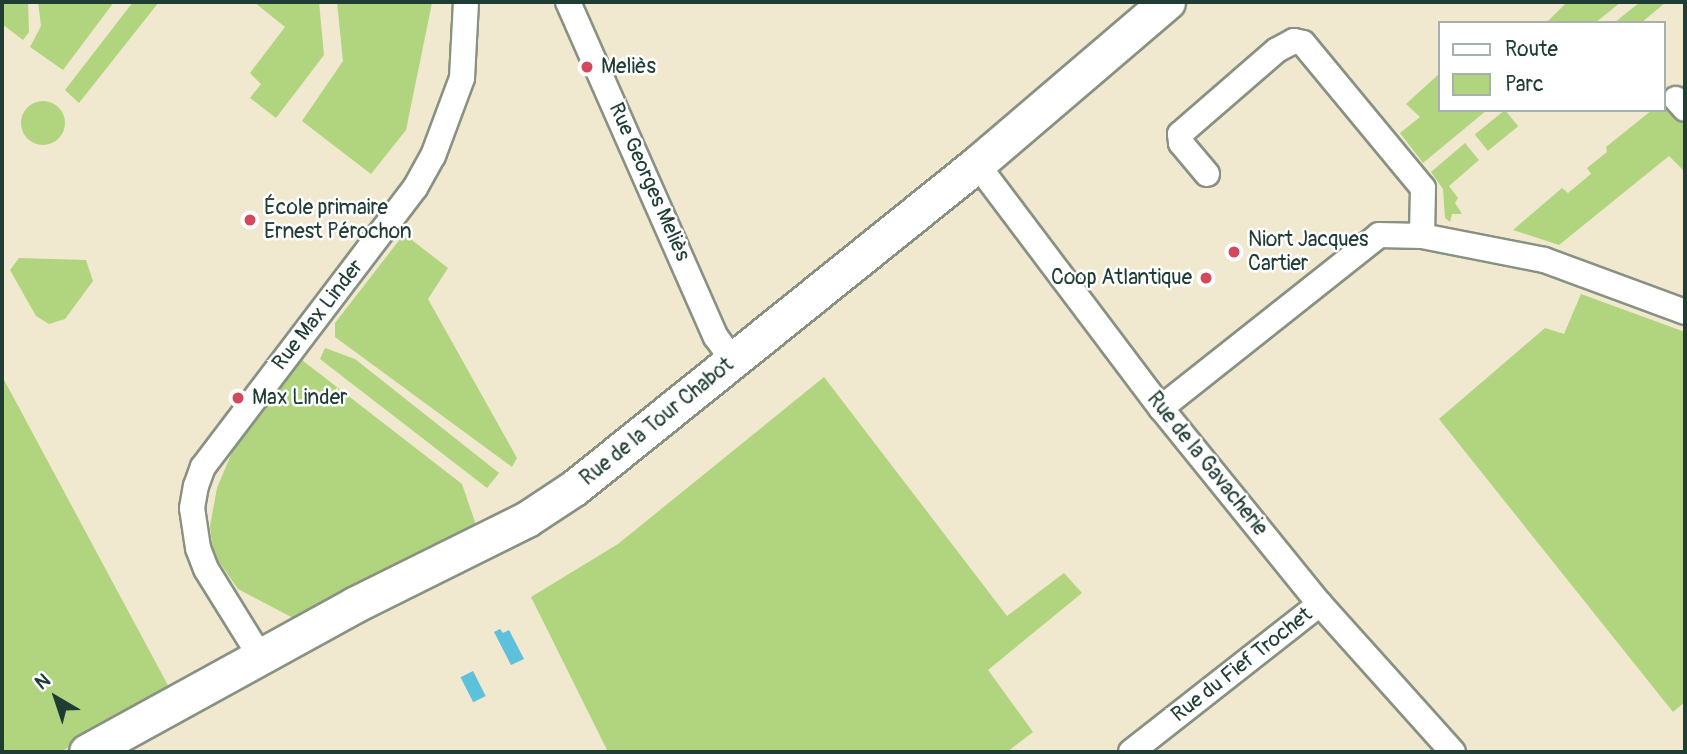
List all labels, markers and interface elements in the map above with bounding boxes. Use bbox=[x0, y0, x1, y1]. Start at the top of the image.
legend bbox=[1438, 21, 1666, 112]
text: Route bbox=[1505, 36, 1558, 63]
place label: Meliès bbox=[601, 54, 656, 80]
marker: Meliès bbox=[579, 59, 595, 75]
text: Parc bbox=[1505, 71, 1544, 98]
street label: Rue Georges Meliès bbox=[603, 99, 695, 265]
place label: École primaire Ernest Pérochon bbox=[264, 195, 412, 245]
marker: École primaire Ernest Pérochon bbox=[242, 212, 258, 228]
place label: Niort Jacques Cartier bbox=[1248, 227, 1368, 277]
marker: Niort Jacques Cartier bbox=[1226, 244, 1242, 260]
street label: Rue Max Linder bbox=[267, 255, 369, 375]
place label: Coop Atlantique bbox=[1051, 265, 1192, 291]
marker: Coop Atlantique bbox=[1198, 270, 1214, 286]
street label: Rue de la Tour Chabot bbox=[575, 353, 739, 491]
place label: Max Linder bbox=[252, 385, 348, 411]
street label: Rue de la Gavacherie bbox=[1141, 387, 1273, 541]
marker: Max Linder bbox=[230, 390, 246, 406]
street label: Rue du Fief Trochet bbox=[1167, 602, 1317, 728]
north arrow bbox=[21, 663, 91, 733]
text: N bbox=[30, 668, 55, 695]

